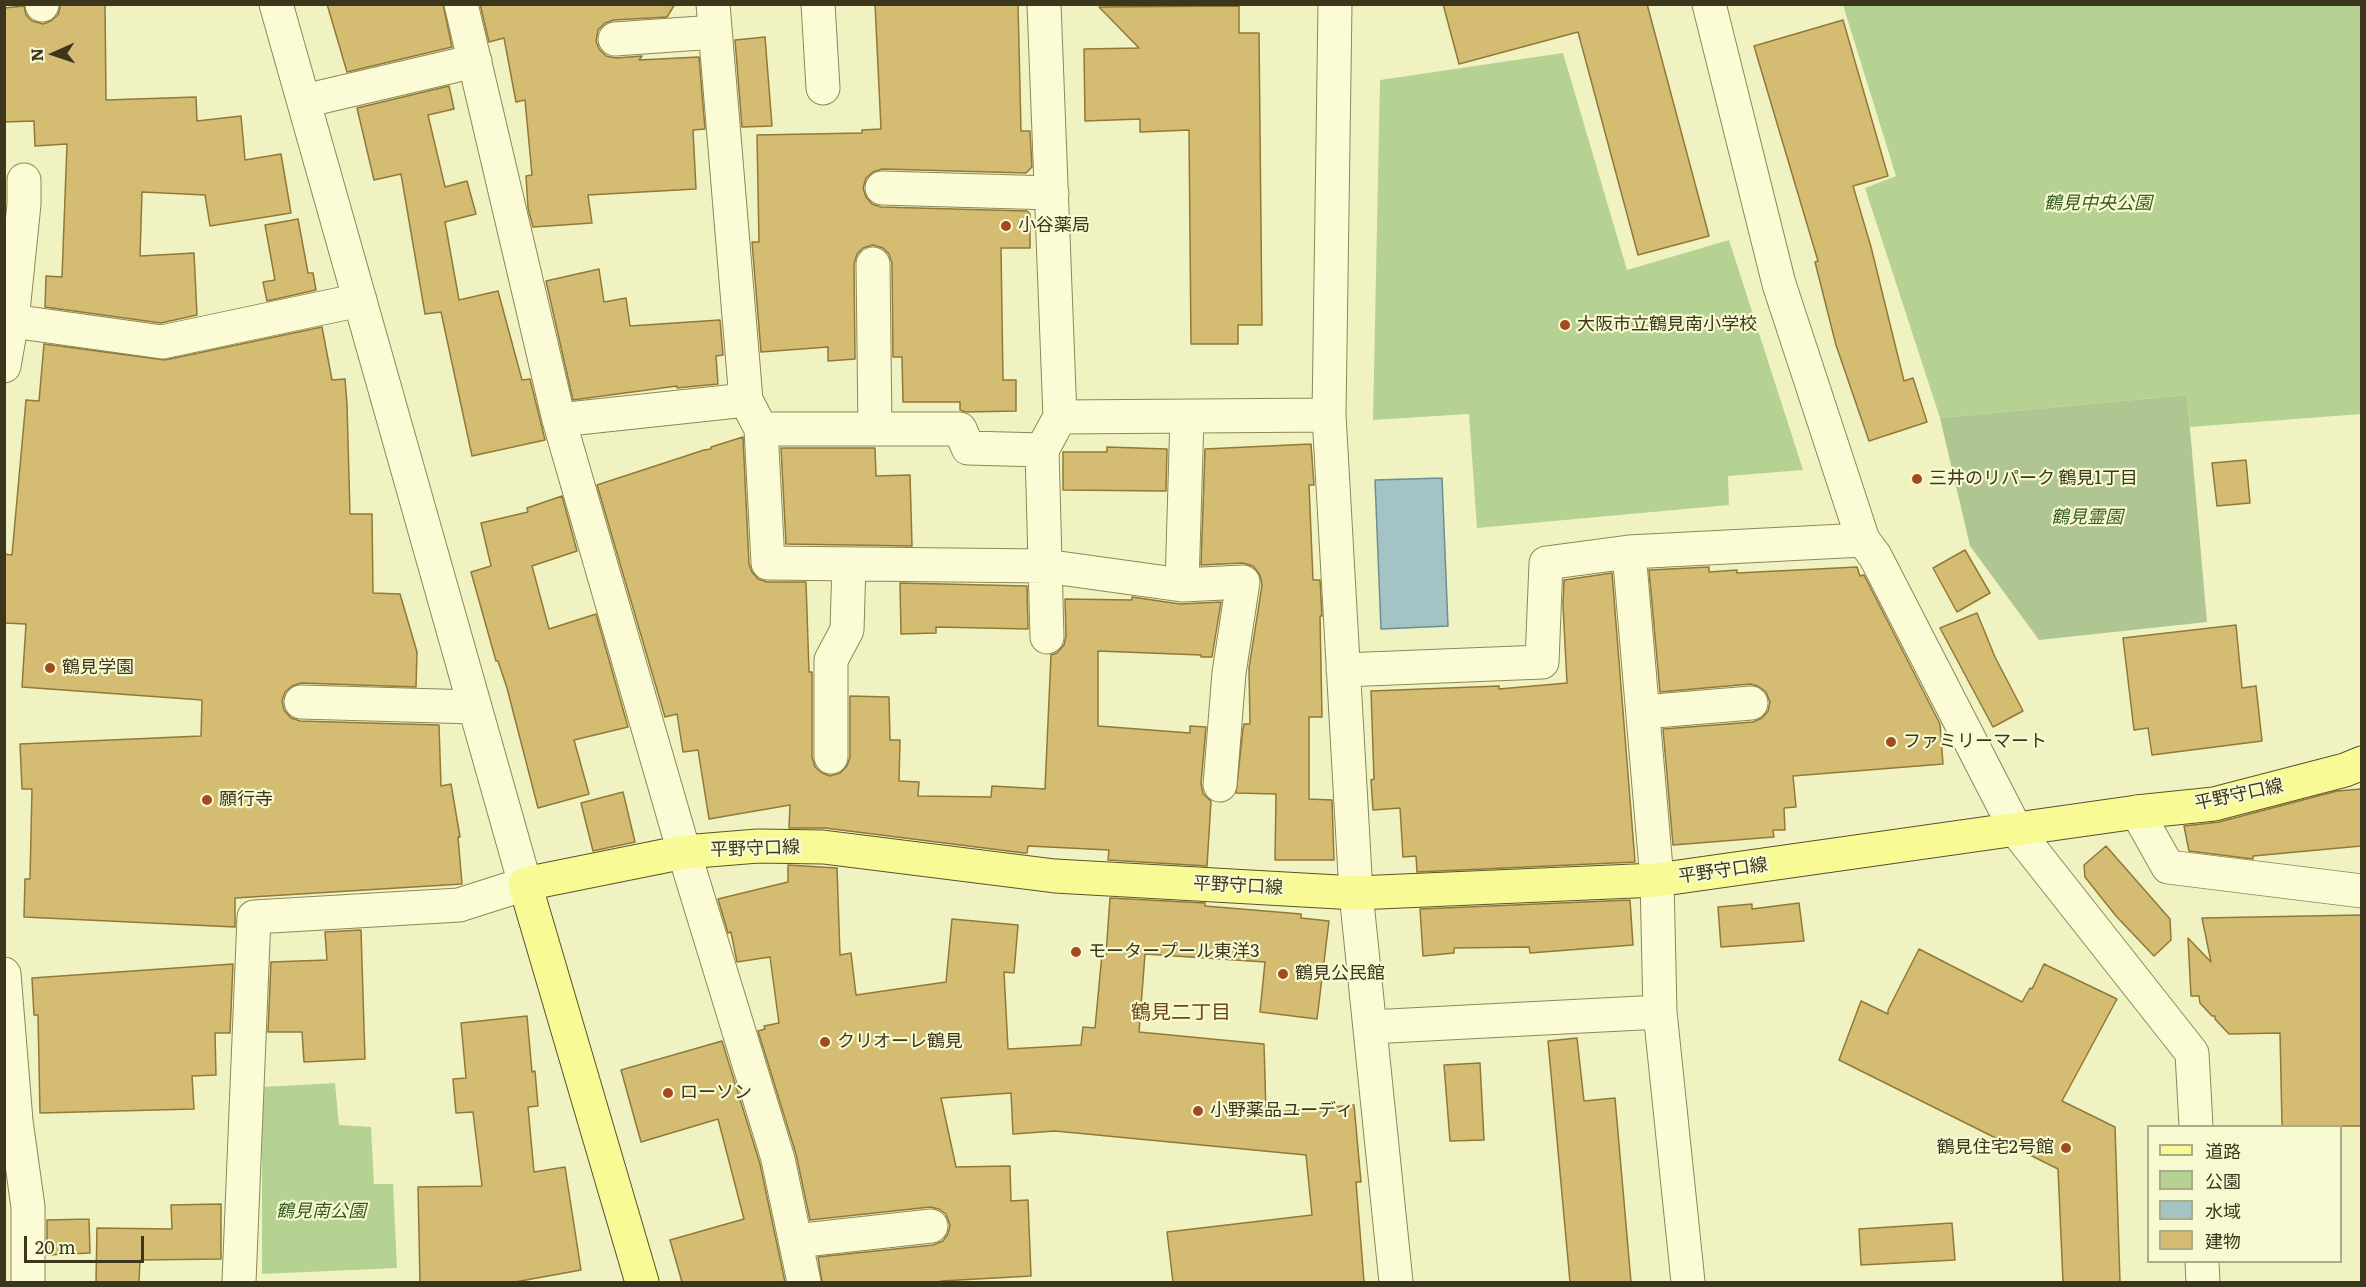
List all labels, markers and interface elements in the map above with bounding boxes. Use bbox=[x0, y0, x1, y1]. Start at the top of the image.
north arrow bbox=[24, 24, 84, 84]
text: N bbox=[24, 48, 48, 62]
park label: 鶴見中央公園 bbox=[2044, 193, 2152, 215]
place label: 小谷薬局 bbox=[1018, 215, 1090, 237]
marker: 小谷薬局 bbox=[999, 219, 1013, 233]
place label: 大阪市立鶴見南小学校 bbox=[1577, 314, 1757, 336]
marker: 大阪市立鶴見南小学校 bbox=[1558, 318, 1572, 332]
place label: 三井のリパーク 鶴見1丁目 bbox=[1929, 468, 2138, 490]
marker: 三井のリパーク 鶴見1丁目 bbox=[1910, 472, 1924, 486]
park label: 鶴見霊園 bbox=[2051, 507, 2123, 529]
place label: 鶴見学園 bbox=[62, 657, 134, 679]
marker: 鶴見学園 bbox=[43, 661, 57, 675]
place label: ファミリーマート bbox=[1903, 731, 2047, 753]
marker: ファミリーマート bbox=[1884, 735, 1898, 749]
street label: 平野守口線 bbox=[2193, 775, 2285, 815]
place label: 願行寺 bbox=[219, 789, 273, 811]
marker: 願行寺 bbox=[200, 793, 214, 807]
street label: 平野守口線 bbox=[710, 837, 800, 861]
street label: 平野守口線 bbox=[1677, 854, 1769, 888]
street label: 平野守口線 bbox=[1192, 873, 1284, 899]
place label: モータープール東洋3 bbox=[1088, 941, 1260, 963]
marker: モータープール東洋3 bbox=[1069, 945, 1083, 959]
place label: 鶴見公民館 bbox=[1295, 963, 1385, 985]
marker: 鶴見公民館 bbox=[1276, 967, 1290, 981]
district label: 鶴見二丁目 bbox=[1131, 1001, 1231, 1025]
place label: クリオーレ鶴見 bbox=[837, 1031, 963, 1053]
marker: クリオーレ鶴見 bbox=[818, 1035, 832, 1049]
place label: ローソン bbox=[680, 1082, 752, 1104]
marker: ローソン bbox=[661, 1086, 675, 1100]
place label: 小野薬品ユーディ bbox=[1210, 1100, 1354, 1122]
marker: 小野薬品ユーディ bbox=[1191, 1104, 1205, 1118]
legend bbox=[2147, 1125, 2342, 1263]
place label: 鶴見住宅2号館 bbox=[1937, 1137, 2054, 1159]
text: 道路 bbox=[2205, 1137, 2241, 1164]
marker: 鶴見住宅2号館 bbox=[2059, 1141, 2073, 1155]
text: 公園 bbox=[2205, 1167, 2241, 1194]
text: 水域 bbox=[2205, 1197, 2241, 1224]
park label: 鶴見南公園 bbox=[276, 1201, 366, 1223]
scale bar bbox=[27, 1224, 147, 1262]
text: 建物 bbox=[2205, 1227, 2241, 1254]
text: 20 m bbox=[35, 1233, 76, 1260]

